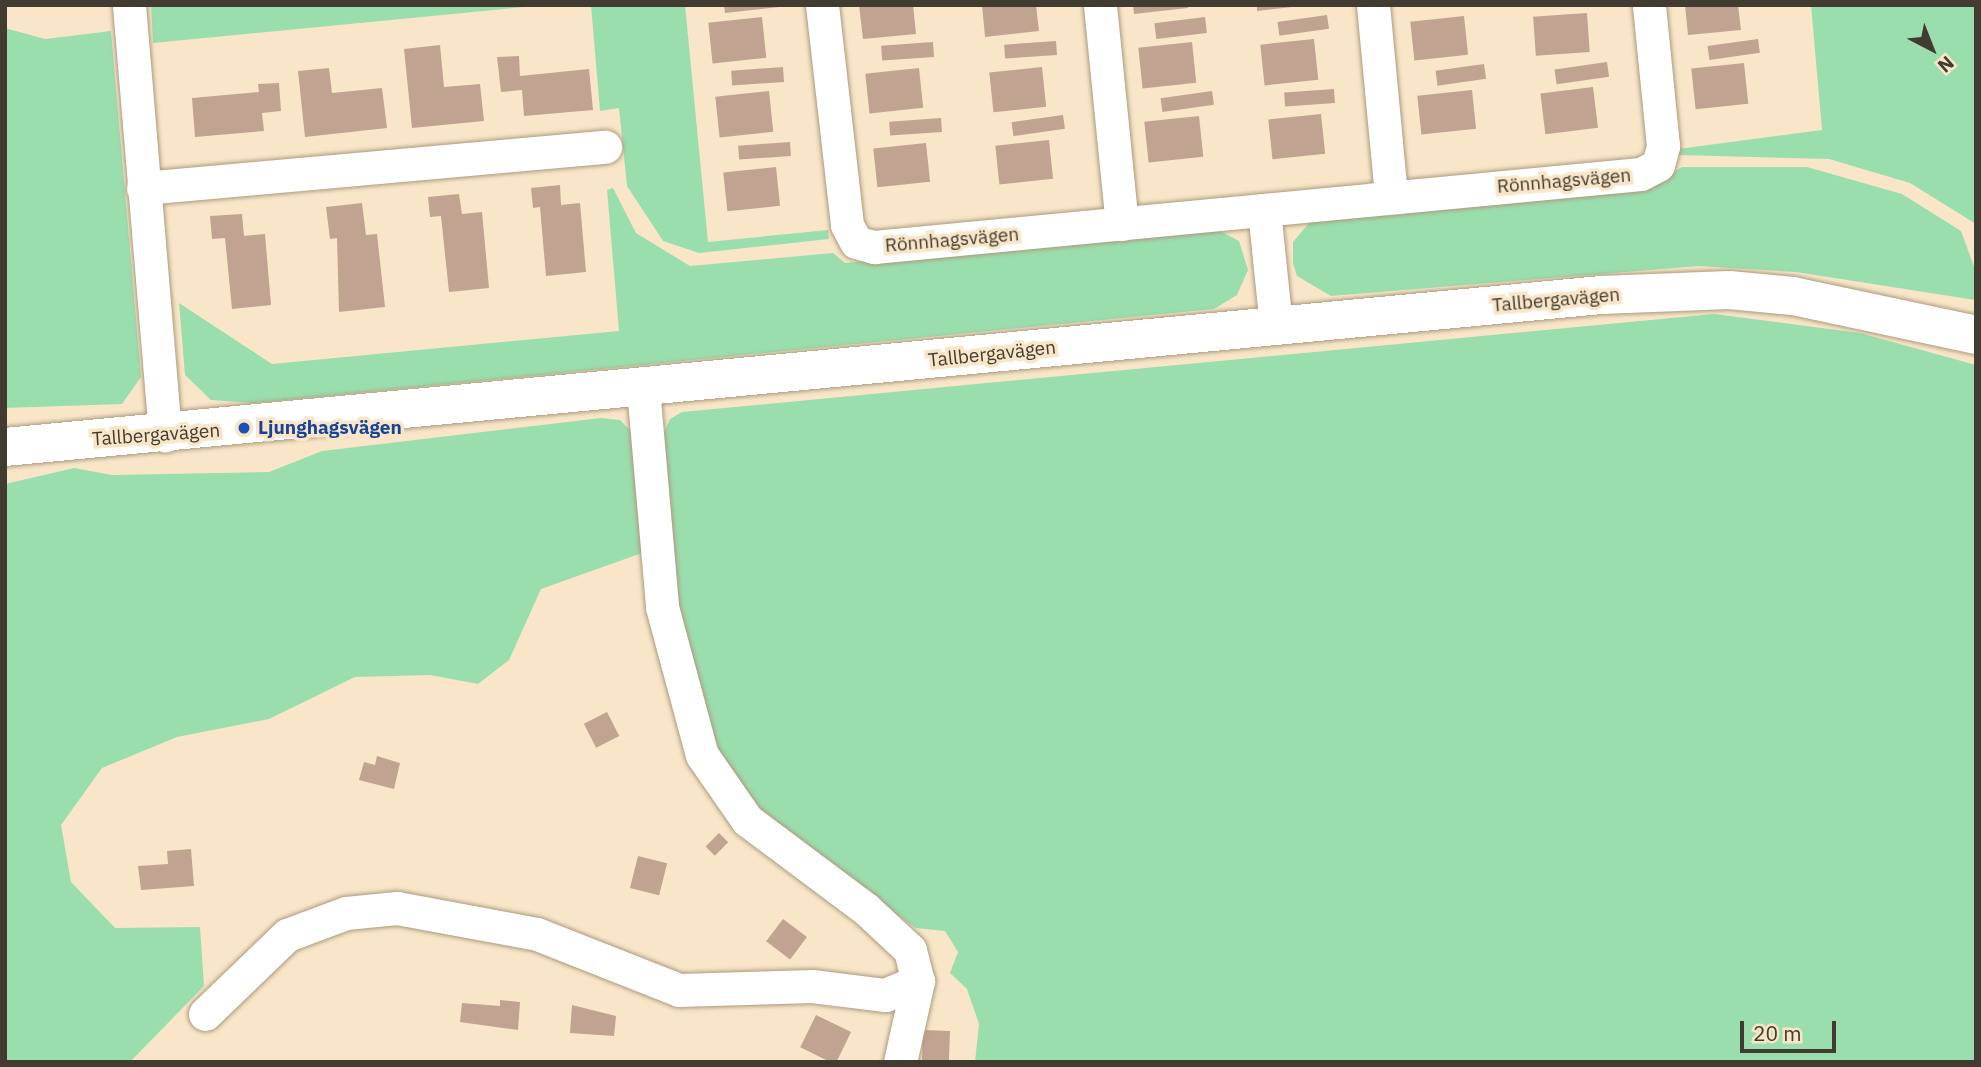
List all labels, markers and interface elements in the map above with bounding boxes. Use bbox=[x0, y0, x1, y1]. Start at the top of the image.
north arrow bbox=[1897, 14, 1967, 84]
text: N bbox=[1933, 51, 1959, 78]
street label: Rönnhagsvägen bbox=[1496, 164, 1632, 198]
street label: Rönnhagsvägen bbox=[884, 223, 1020, 257]
street label: Tallbergavägen bbox=[1491, 283, 1621, 317]
street label: Tallbergavägen bbox=[927, 336, 1057, 372]
place label: Ljunghagsvägen bbox=[258, 417, 402, 439]
street label: Tallbergavägen bbox=[91, 419, 221, 451]
marker: Ljunghagsvägen bbox=[236, 420, 252, 436]
scale bar bbox=[1743, 1007, 1839, 1052]
text: 20 m bbox=[1753, 1019, 1802, 1047]

